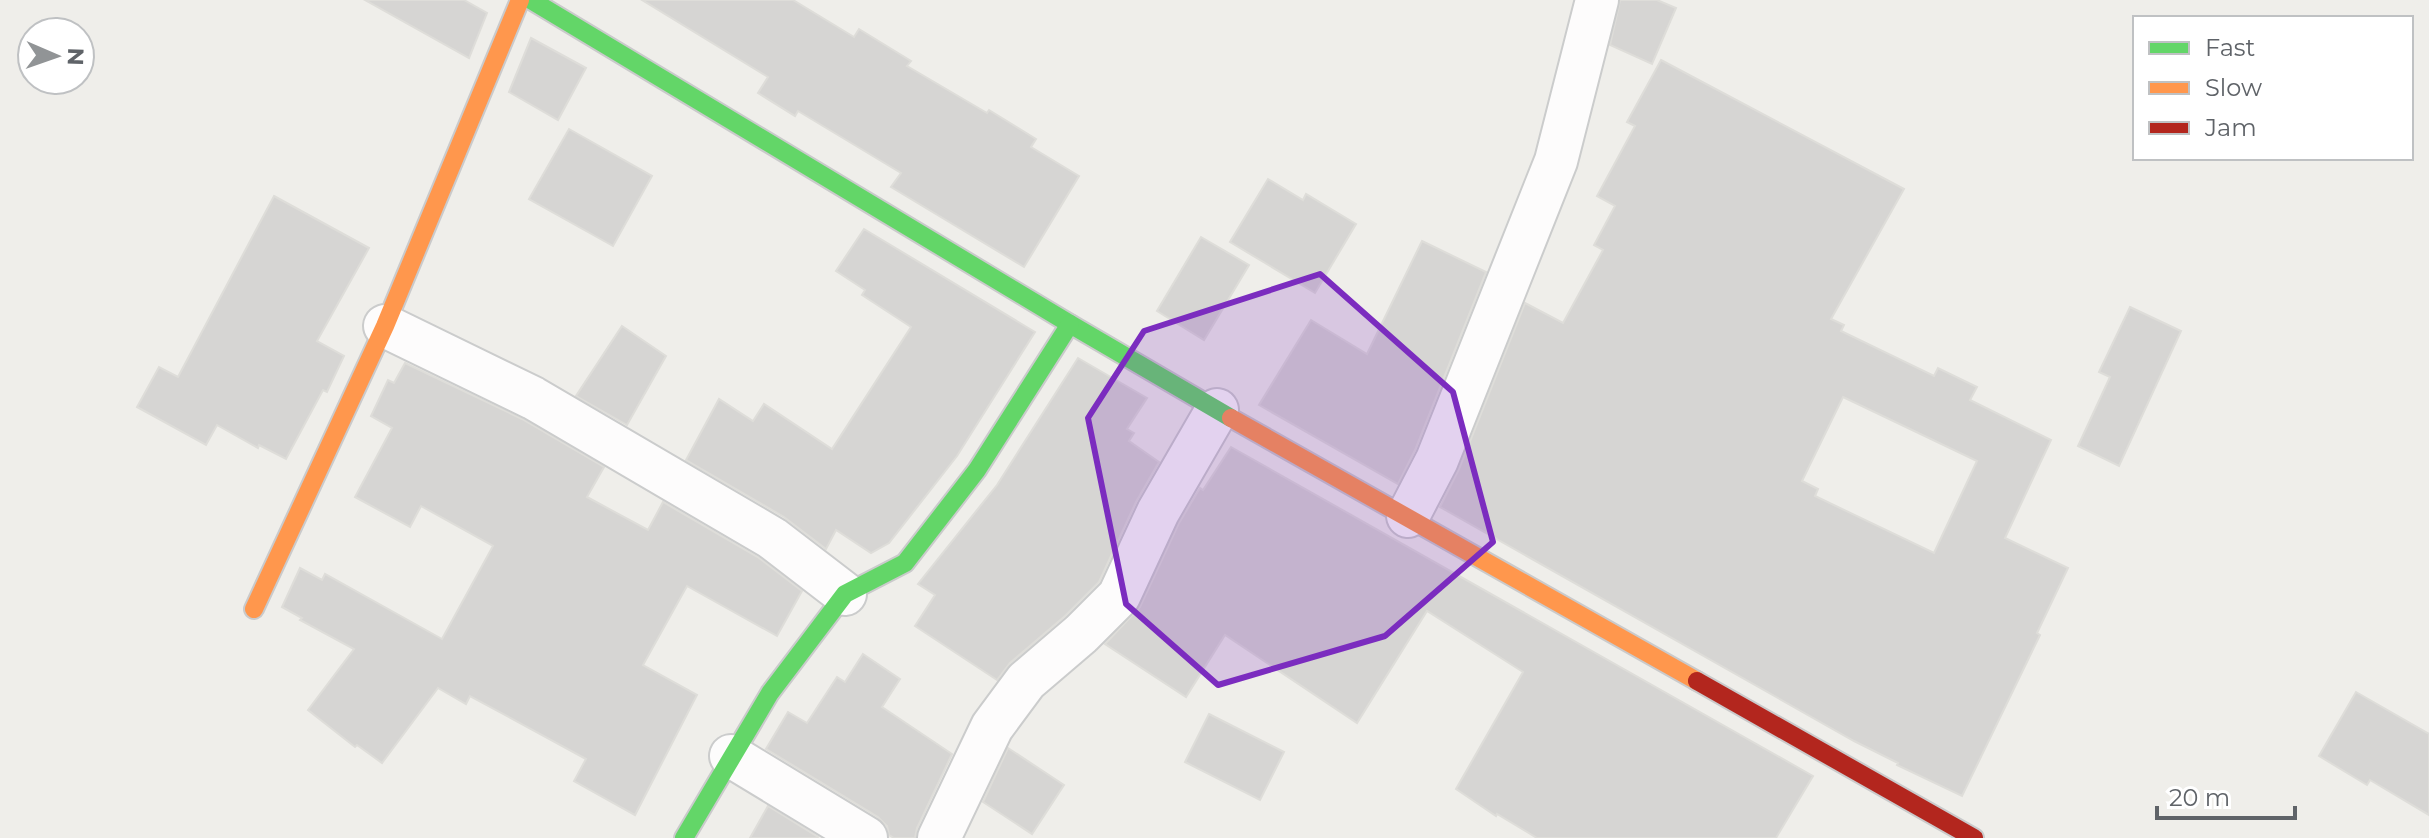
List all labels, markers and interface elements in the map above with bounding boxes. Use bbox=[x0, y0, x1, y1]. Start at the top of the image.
north arrow bbox=[16, 16, 96, 96]
legend bbox=[2133, 16, 2413, 160]
text: Fast bbox=[2205, 33, 2256, 62]
text: N bbox=[62, 47, 89, 66]
text: Slow bbox=[2205, 73, 2262, 102]
text: Jam bbox=[2204, 113, 2257, 142]
scale bar bbox=[2157, 770, 2295, 820]
text: 20 m bbox=[2169, 783, 2230, 812]

